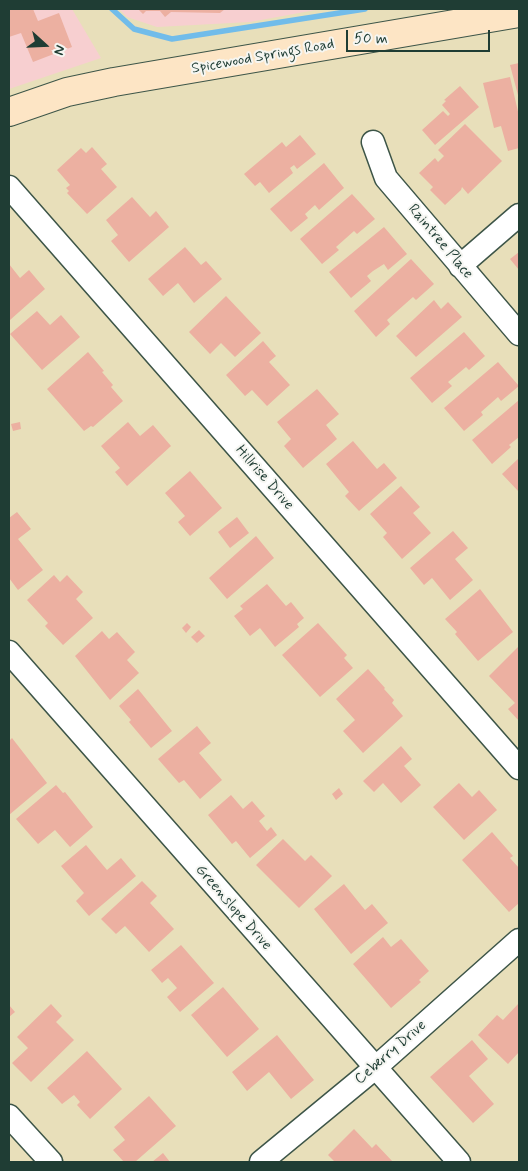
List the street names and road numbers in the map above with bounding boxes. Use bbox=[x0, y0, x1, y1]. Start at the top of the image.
street label: Spicewood Springs Road bbox=[190, 36, 336, 78]
street label: Raintree Place bbox=[404, 201, 476, 283]
street label: Hillrise Drive bbox=[231, 442, 297, 514]
street label: Greenslope Drive bbox=[191, 862, 275, 954]
street label: Ceberry Drive bbox=[351, 1017, 431, 1089]

